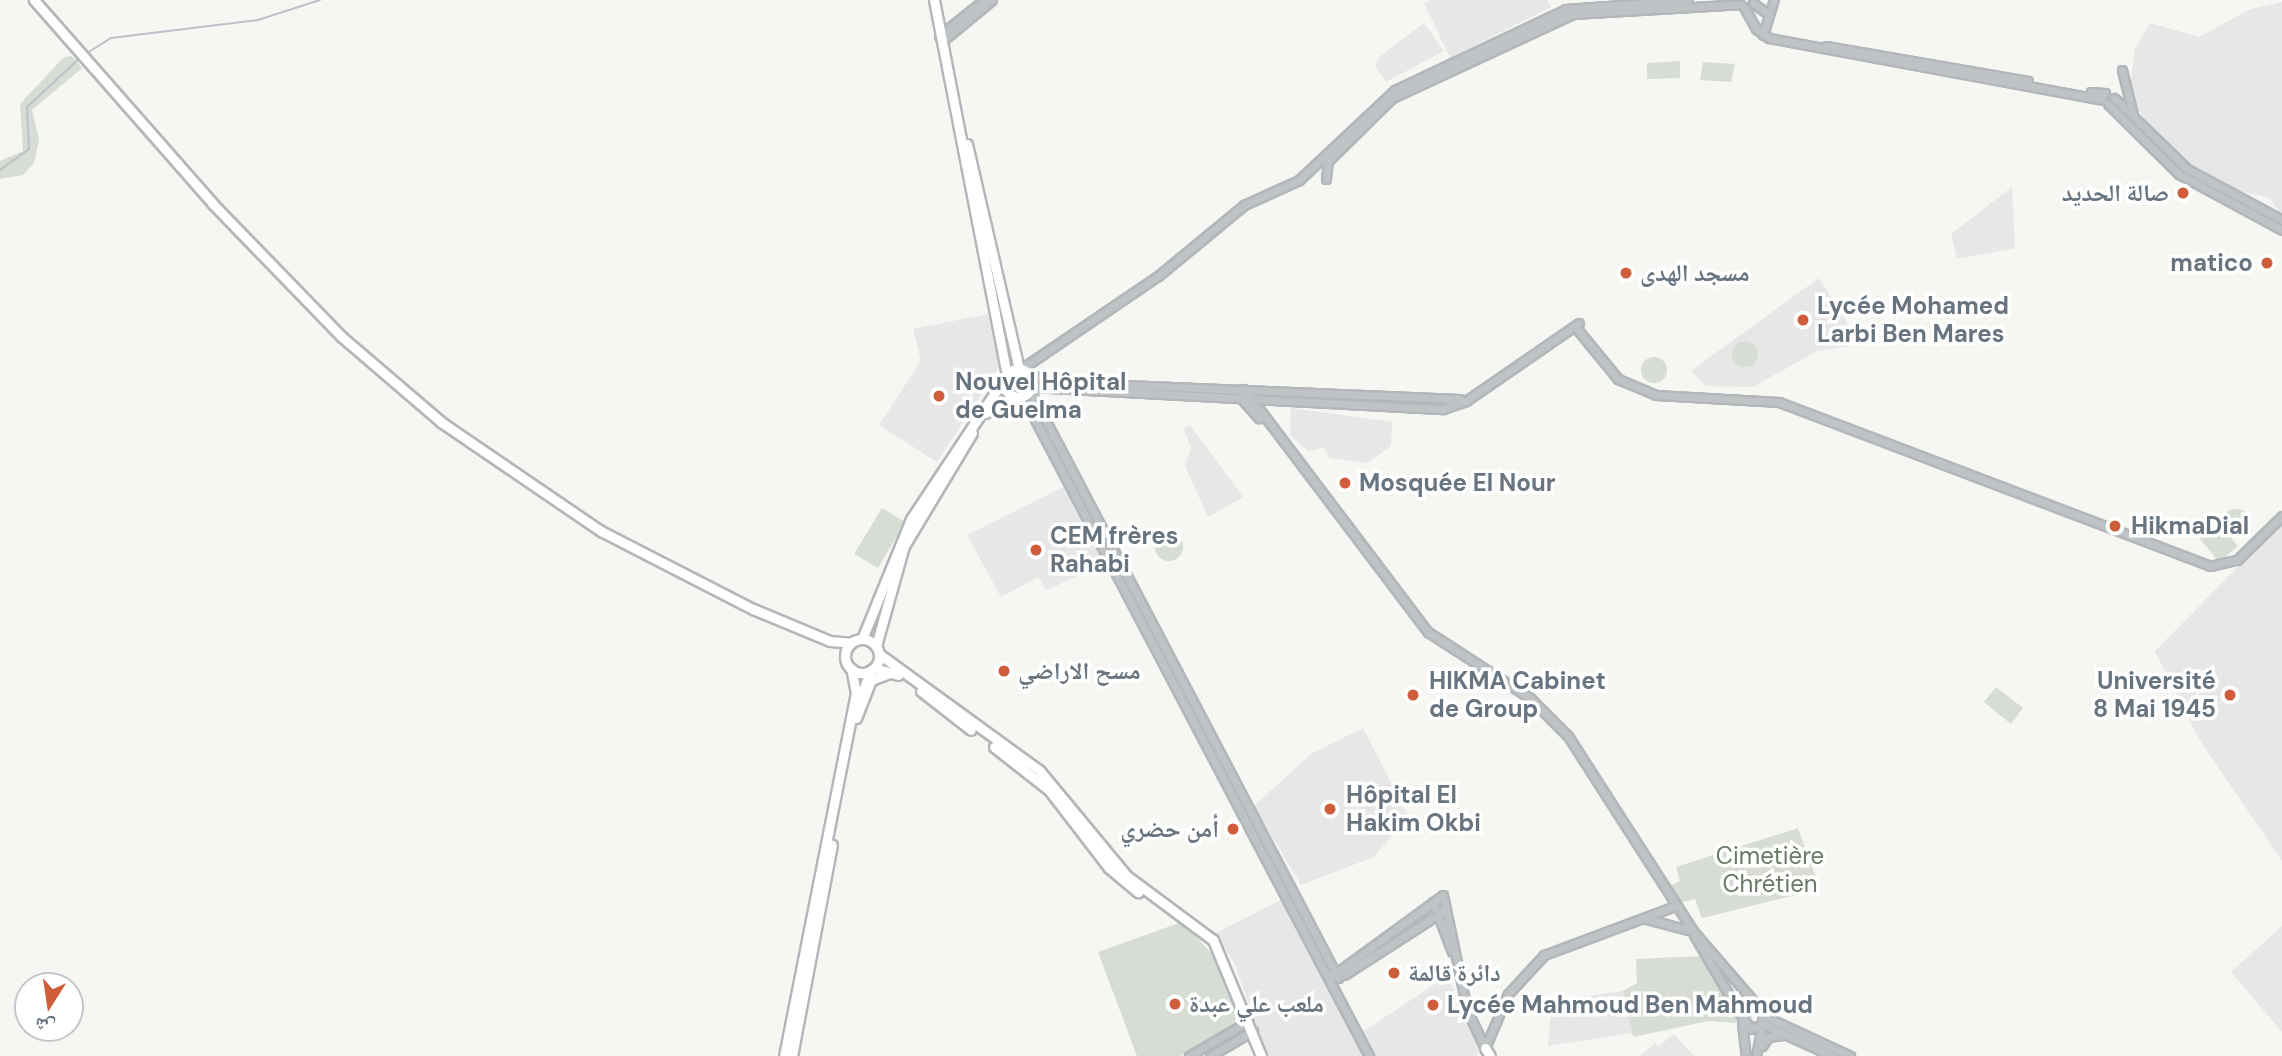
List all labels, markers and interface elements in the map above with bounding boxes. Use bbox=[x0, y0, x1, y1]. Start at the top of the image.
place label: صالة الحديد bbox=[2062, 179, 2169, 207]
marker: صالة الحديد bbox=[2175, 185, 2191, 201]
place label: matico bbox=[2170, 249, 2253, 277]
marker: matico bbox=[2259, 255, 2275, 271]
place label: مسجد الهدى bbox=[1640, 259, 1750, 287]
marker: مسجد الهدى bbox=[1618, 265, 1634, 281]
place label: Lycée Mohamed Larbi Ben Mares bbox=[1817, 292, 2009, 348]
marker: Lycée Mohamed Larbi Ben Mares bbox=[1795, 312, 1811, 328]
place label: Nouvel Hôpital de Guelma bbox=[955, 368, 1126, 424]
marker: Nouvel Hôpital de Guelma bbox=[929, 386, 949, 406]
place label: Mosquée El Nour bbox=[1359, 469, 1555, 497]
marker: Mosquée El Nour bbox=[1337, 475, 1353, 491]
place label: HikmaDial bbox=[2131, 512, 2249, 540]
marker: HikmaDial bbox=[2105, 516, 2125, 536]
place label: CEM frères Rahabi bbox=[1050, 522, 1178, 578]
marker: CEM frères Rahabi bbox=[1028, 542, 1044, 558]
place label: مسح الاراضي bbox=[1018, 657, 1141, 685]
marker: مسح الاراضي bbox=[996, 663, 1012, 679]
place label: HIKMA Cabinet de Group bbox=[1429, 667, 1606, 723]
place label: Université 8 Mai 1945 bbox=[2093, 667, 2216, 723]
marker: HIKMA Cabinet de Group bbox=[1403, 685, 1423, 705]
marker: Université 8 Mai 1945 bbox=[2222, 687, 2238, 703]
place label: Hôpital El Hakim Okbi bbox=[1346, 781, 1481, 837]
marker: Hôpital El Hakim Okbi bbox=[1320, 799, 1340, 819]
place label: أمن حضري bbox=[1120, 815, 1219, 843]
marker: أمن حضري bbox=[1225, 821, 1241, 837]
park label: Cimetière Chrétien bbox=[1716, 842, 1824, 898]
place label: دائرة قالمة bbox=[1408, 959, 1501, 987]
marker: دائرة قالمة bbox=[1386, 965, 1402, 981]
north arrow bbox=[14, 972, 84, 1042]
place label: ملعب علي عبدة bbox=[1189, 990, 1324, 1018]
place label: Lycée Mahmoud Ben Mahmoud bbox=[1447, 991, 1813, 1019]
marker: ملعب علي عبدة bbox=[1167, 996, 1183, 1012]
marker: Lycée Mahmoud Ben Mahmoud bbox=[1425, 997, 1441, 1013]
text: ش bbox=[32, 1012, 57, 1040]

